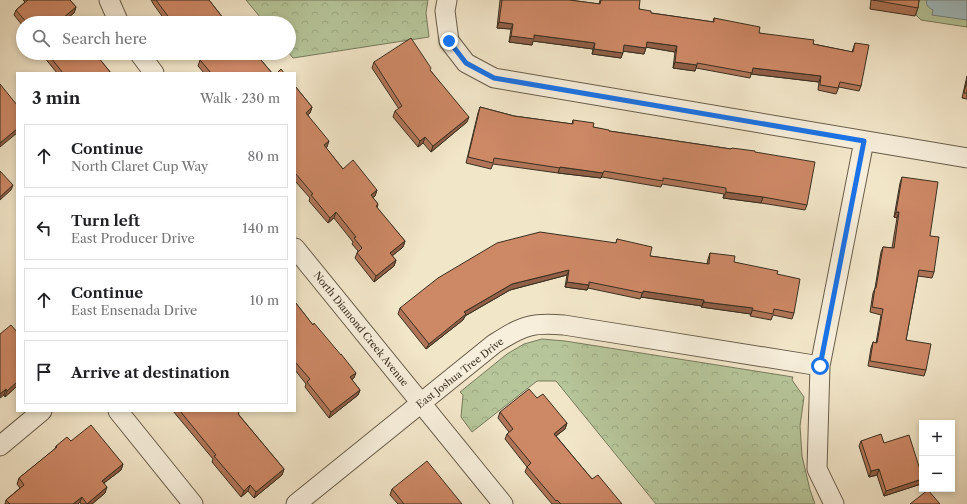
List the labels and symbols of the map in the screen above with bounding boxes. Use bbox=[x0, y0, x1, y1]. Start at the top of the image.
route end bbox=[440, 32, 458, 50]
street label: North Diamond Creek Avenue bbox=[311, 269, 412, 389]
street label: East Joshua Tree Drive bbox=[414, 335, 507, 411]
route start bbox=[811, 357, 829, 375]

